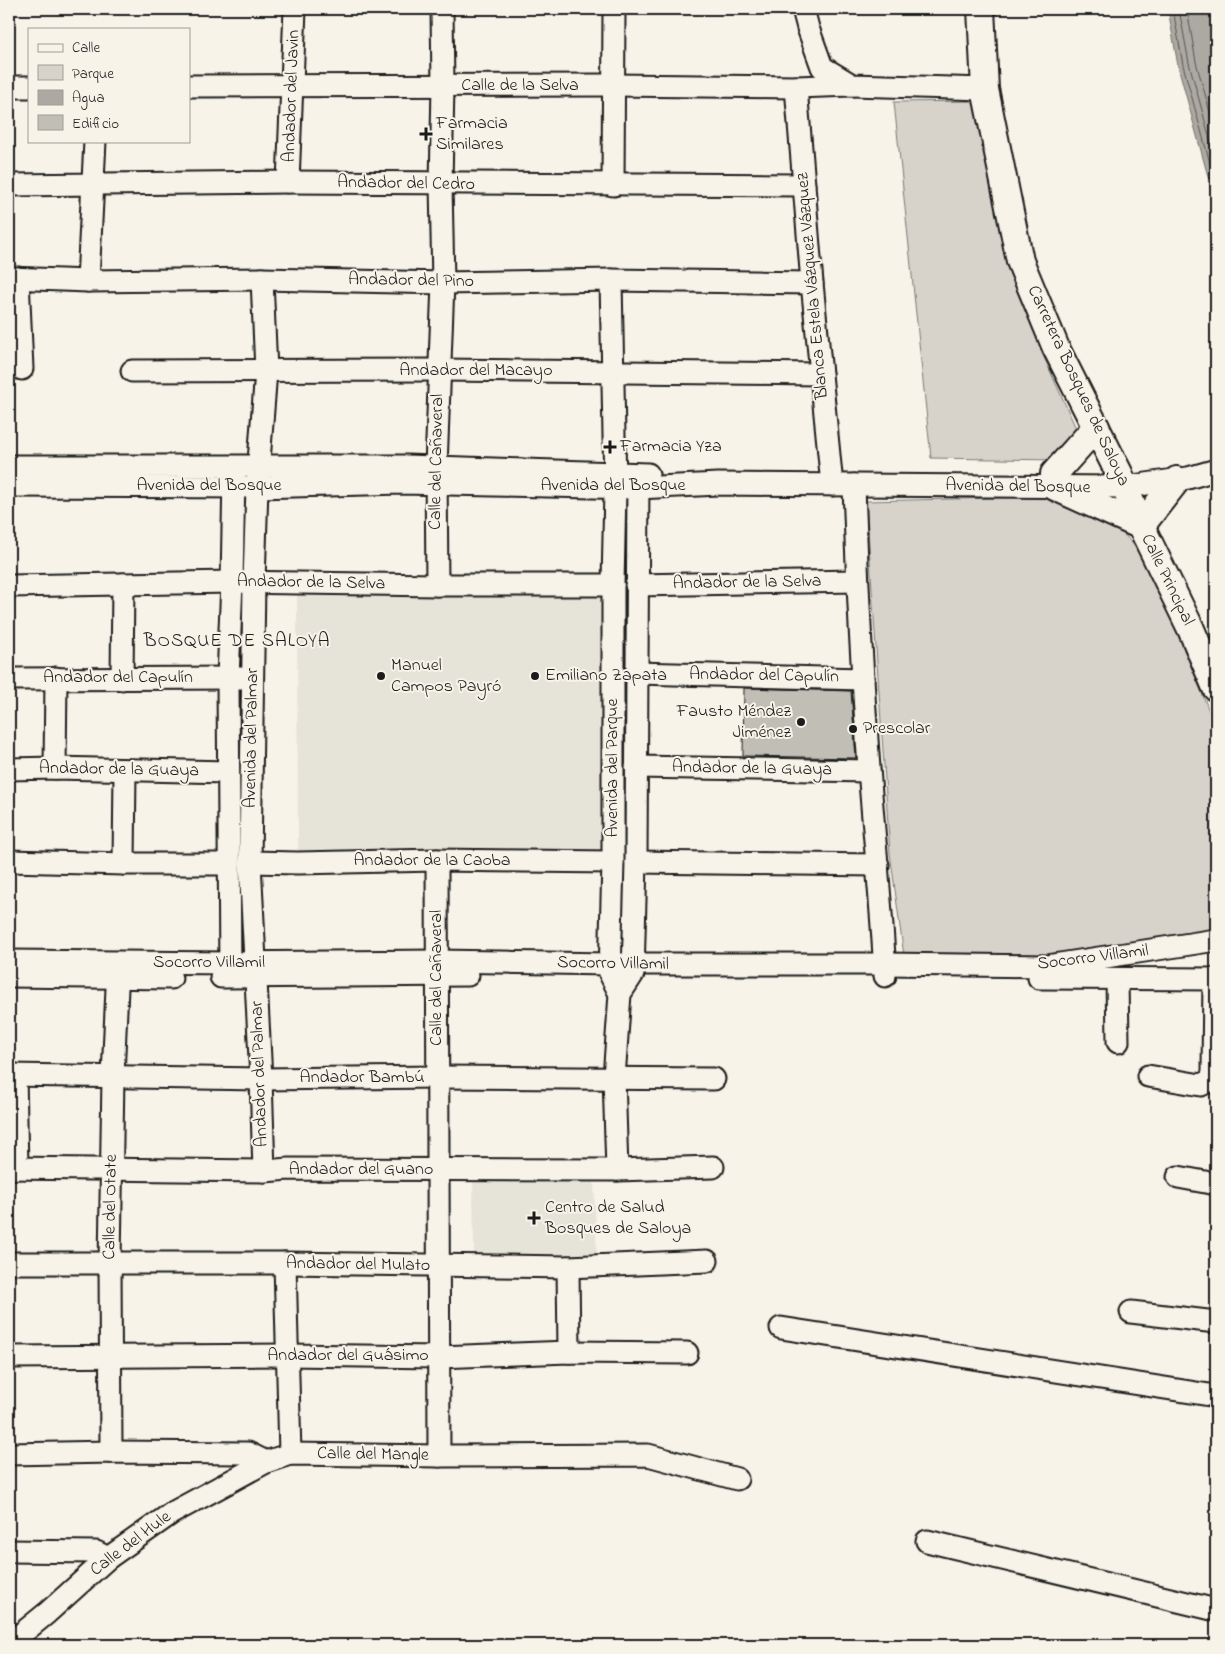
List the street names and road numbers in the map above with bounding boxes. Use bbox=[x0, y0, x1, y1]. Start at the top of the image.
street label: Andador del Javin bbox=[277, 29, 307, 163]
street label: Calle de la Selva bbox=[461, 73, 579, 99]
street label: Andador del Cedro bbox=[337, 170, 475, 198]
street label: Blanca Estela Vázquez Vázquez bbox=[790, 171, 836, 402]
street label: Andador del Pino bbox=[348, 267, 474, 295]
street label: Carretera Bosques de Saloya bbox=[1020, 281, 1136, 491]
street label: Andador del Macayo bbox=[399, 358, 553, 384]
street label: Calle del Cañaveral bbox=[423, 394, 451, 530]
street label: Avenida del Bosque bbox=[136, 473, 283, 499]
street label: Avenida del Bosque bbox=[540, 473, 687, 499]
street label: Avenida del Bosque bbox=[945, 473, 1092, 501]
street label: Calle Principal bbox=[1134, 530, 1200, 630]
street label: Andador de la Selva bbox=[236, 569, 386, 597]
street label: Andador de la Selva bbox=[672, 569, 822, 597]
street label: Andador del Capulín bbox=[689, 662, 839, 690]
street label: Andador del Capulín bbox=[43, 665, 193, 691]
street label: Avenida del Palmar bbox=[238, 667, 266, 808]
street label: Avenida del Parque bbox=[600, 697, 626, 838]
street label: Andador de la Guaya bbox=[672, 755, 832, 783]
street label: Andador de la Guaya bbox=[39, 756, 199, 784]
street label: Andador de la Caoba bbox=[354, 848, 510, 874]
street label: Calle del Cañaveral bbox=[424, 910, 450, 1046]
street label: Socorro Villamil bbox=[1036, 938, 1150, 978]
street label: Socorro Villamil bbox=[153, 950, 265, 976]
street label: Socorro Villamil bbox=[557, 950, 669, 978]
street label: Andador del Palmar bbox=[244, 1000, 276, 1148]
street label: Andador Bambú bbox=[300, 1065, 424, 1091]
street label: Calle del Otate bbox=[97, 1153, 125, 1260]
street label: Andador del Guano bbox=[289, 1157, 433, 1183]
street label: Andador del Mulato bbox=[286, 1251, 430, 1279]
street label: Andador del Guásimo bbox=[267, 1343, 429, 1369]
street label: Calle del Mangle bbox=[317, 1441, 430, 1470]
street label: Calle del Hule bbox=[85, 1504, 178, 1583]

